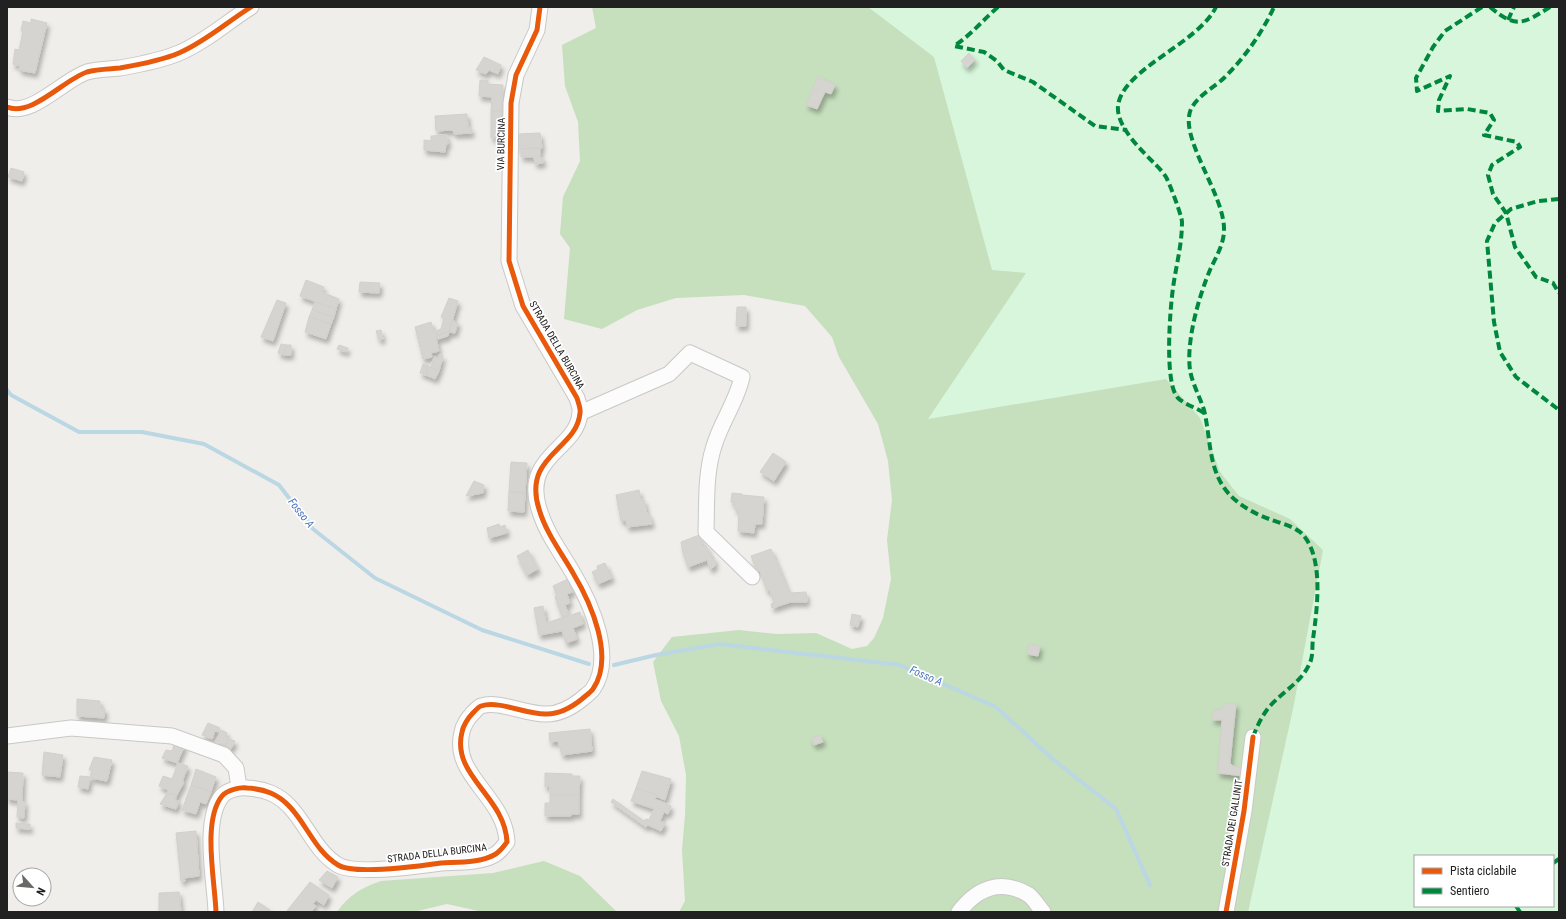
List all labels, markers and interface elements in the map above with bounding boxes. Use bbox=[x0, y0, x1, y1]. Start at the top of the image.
street label: VIA BURCINA bbox=[495, 117, 507, 171]
street label: STRADA DELLA BURCINA bbox=[527, 299, 587, 391]
water label: Fosso A bbox=[285, 496, 317, 530]
water label: Fosso A bbox=[908, 663, 944, 689]
street label: STRADA DEI GALLINIT bbox=[1220, 779, 1244, 867]
street label: STRADA DELLA BURCINA bbox=[387, 841, 488, 865]
legend bbox=[1414, 855, 1554, 907]
text: Pista ciclabile bbox=[1450, 864, 1517, 878]
north arrow bbox=[12, 867, 52, 907]
text: Sentiero bbox=[1450, 884, 1489, 898]
text: N bbox=[33, 885, 48, 897]

